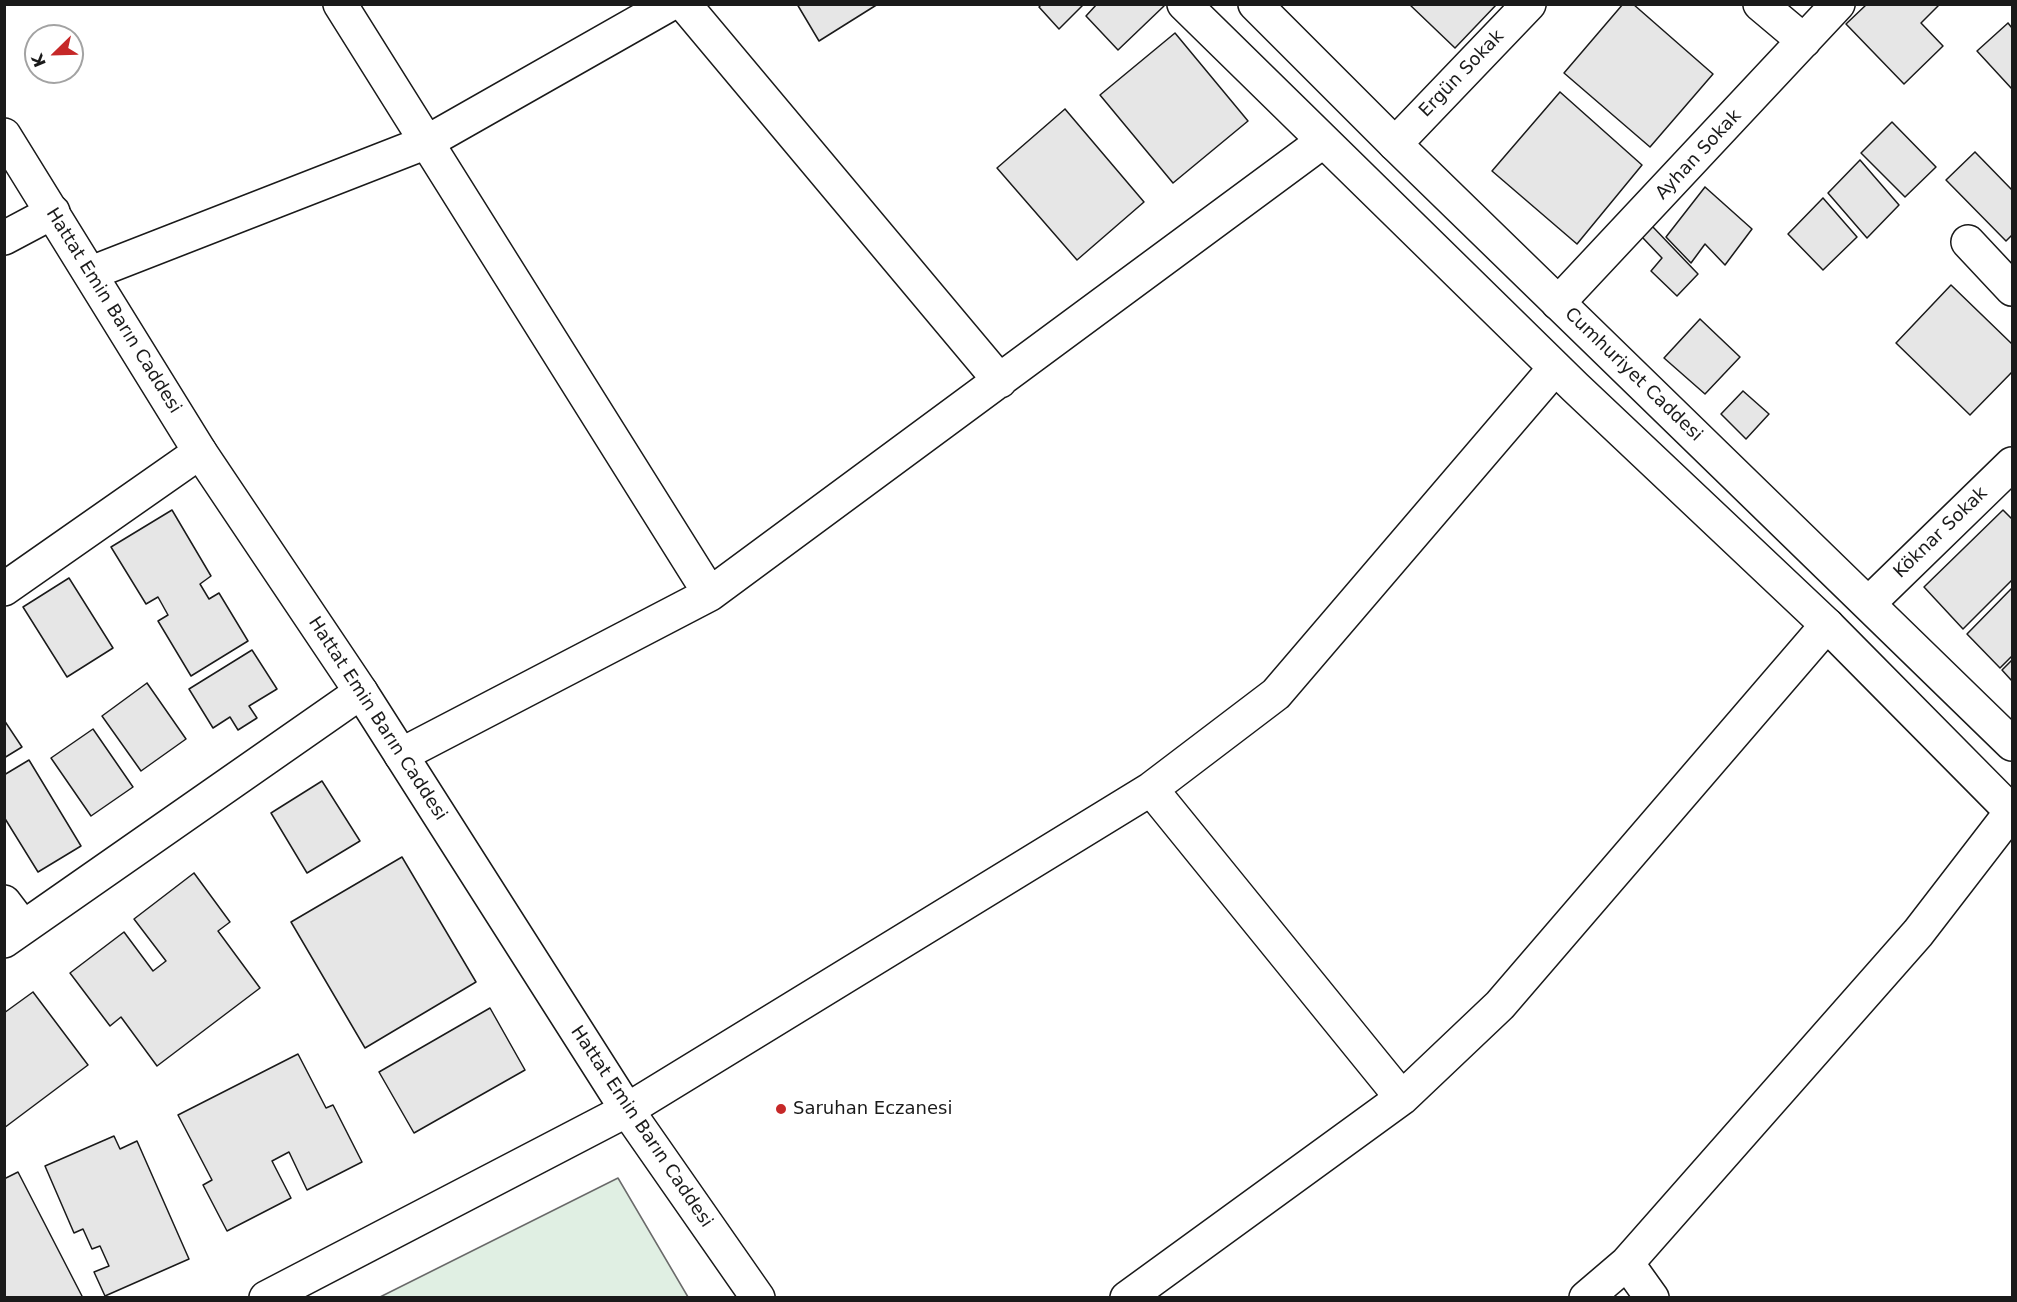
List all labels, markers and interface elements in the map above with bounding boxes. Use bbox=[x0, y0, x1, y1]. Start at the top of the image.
north arrow bbox=[24, 24, 84, 84]
street label: Ergün Sokak bbox=[1415, 26, 1509, 122]
text: K bbox=[28, 51, 50, 70]
street label: Ayhan Sokak bbox=[1652, 105, 1746, 205]
street label: Hattat Emin Barın Caddesi bbox=[41, 204, 185, 418]
street label: Cumhuriyet Caddesi bbox=[1560, 304, 1706, 446]
street label: Köknar Sokak bbox=[1890, 483, 1992, 583]
street label: Hattat Emin Barın Caddesi bbox=[303, 613, 451, 825]
street label: Hattat Emin Barın Caddesi bbox=[565, 1022, 717, 1232]
place label: Saruhan Eczanesi bbox=[793, 1098, 952, 1120]
marker: Saruhan Eczanesi bbox=[774, 1102, 788, 1116]

